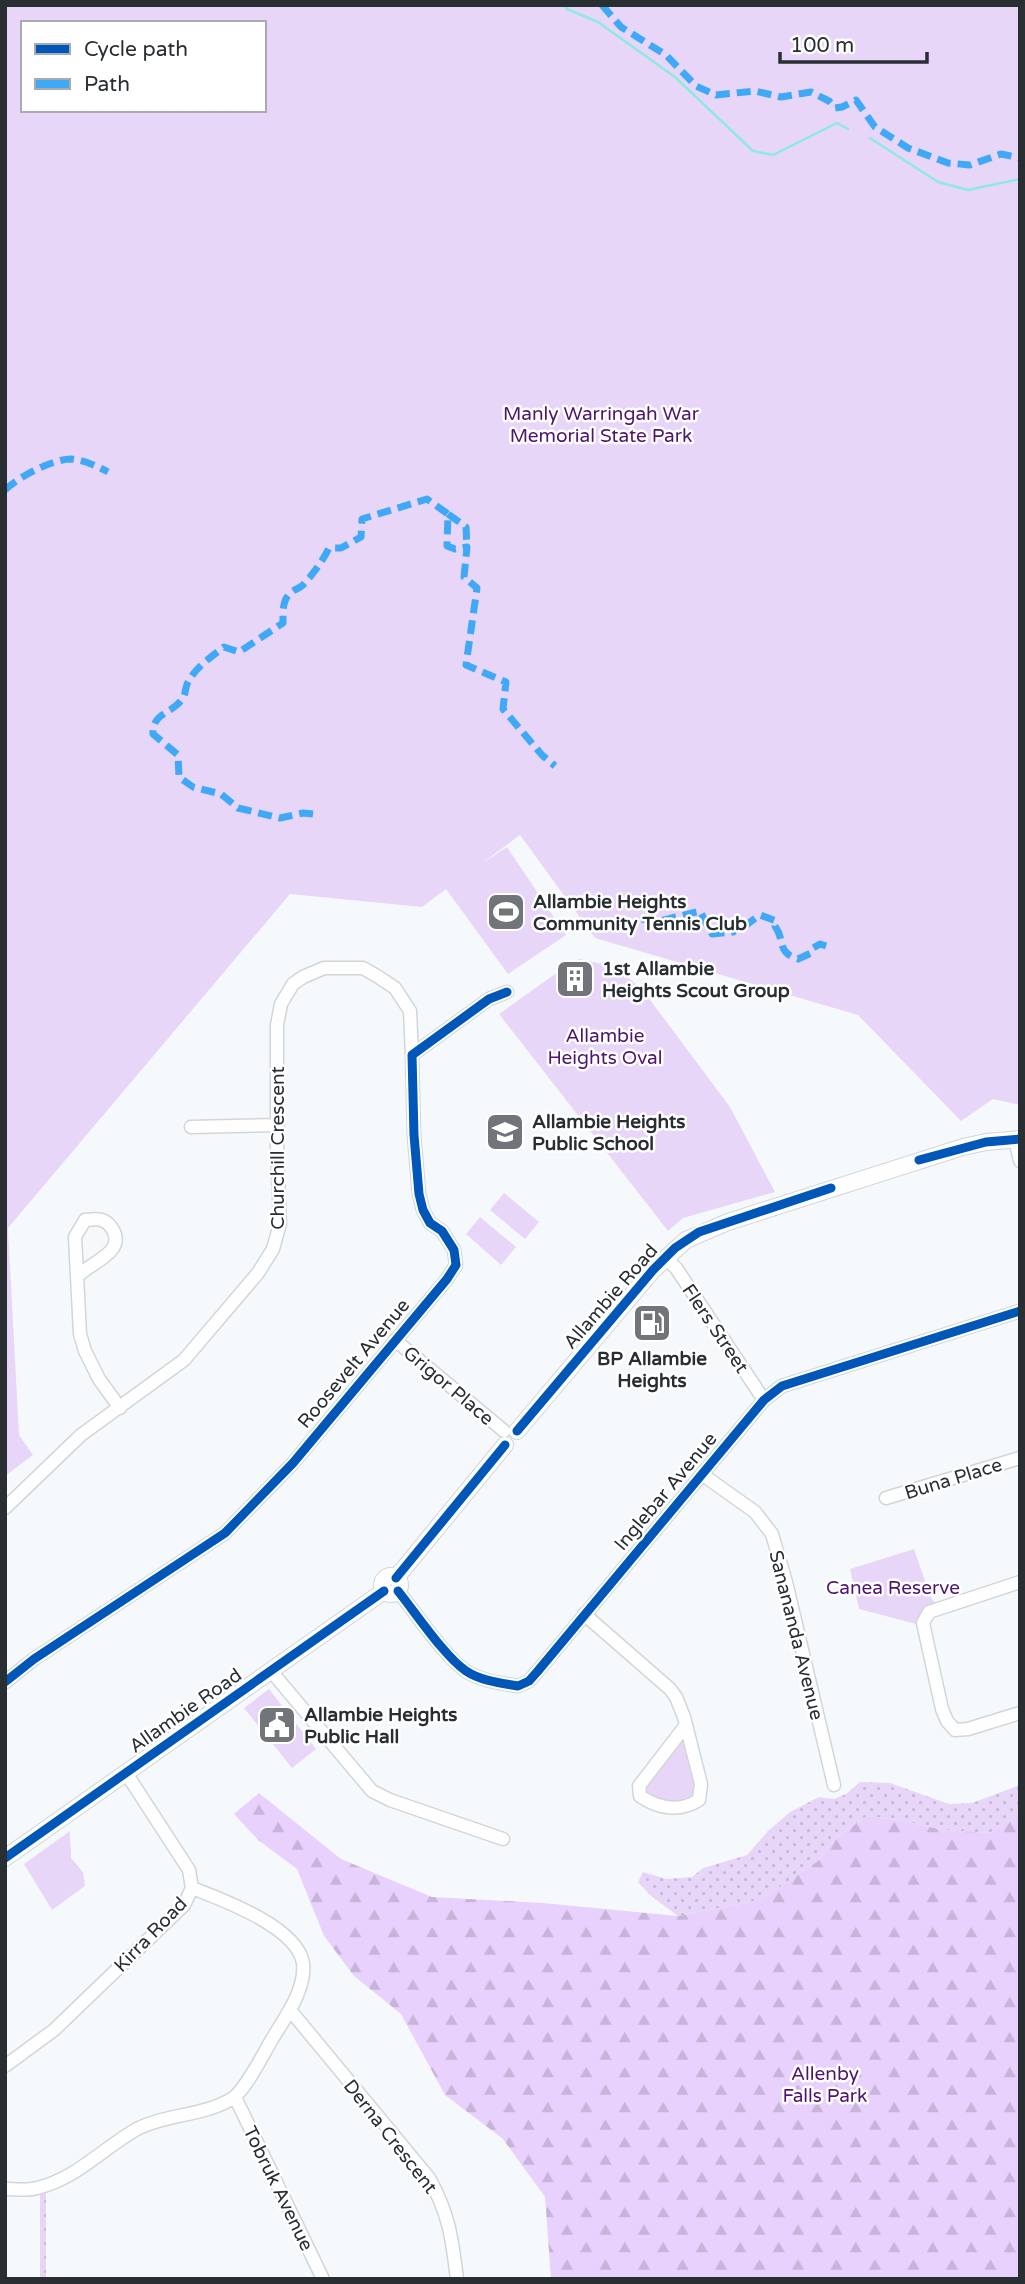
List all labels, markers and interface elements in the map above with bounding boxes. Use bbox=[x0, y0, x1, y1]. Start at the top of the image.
legend bbox=[21, 21, 266, 112]
scale bar bbox=[780, 21, 927, 65]
text: 100 m bbox=[790, 33, 854, 58]
text: Cycle path bbox=[84, 37, 188, 62]
text: Path bbox=[84, 72, 130, 97]
park label: Manly Warringah War Memorial State Park bbox=[503, 403, 700, 447]
sports icon: Allambie Heights Community Tennis Club bbox=[485, 891, 527, 933]
place label: Allambie Heights Community Tennis Club bbox=[533, 891, 747, 936]
building icon: 1st Allambie Heights Scout Group bbox=[554, 958, 596, 1000]
place label: 1st Allambie Heights Scout Group bbox=[602, 958, 790, 1003]
park label: Allambie Heights Oval bbox=[547, 1025, 663, 1069]
street label: Churchill Crescent bbox=[267, 1066, 289, 1230]
school or university icon: Allambie Heights Public School bbox=[484, 1111, 526, 1153]
place label: Allambie Heights Public School bbox=[532, 1111, 685, 1155]
street label: Allambie Road bbox=[559, 1240, 662, 1354]
street label: Flers Street bbox=[677, 1280, 753, 1377]
street label: Roosevelt Avenue bbox=[293, 1295, 414, 1433]
fuel station icon: BP Allambie Heights bbox=[631, 1302, 673, 1344]
street label: Grigor Place bbox=[399, 1342, 498, 1430]
place label: BP Allambie Heights bbox=[597, 1348, 707, 1393]
street label: Inglebar Avenue bbox=[610, 1428, 721, 1555]
street label: Buna Place bbox=[902, 1454, 1005, 1504]
street label: Sanananda Avenue bbox=[764, 1548, 828, 1722]
park label: Canea Reserve bbox=[826, 1577, 960, 1599]
street label: Allambie Road bbox=[125, 1664, 246, 1758]
public building icon: Allambie Heights Public Hall bbox=[256, 1704, 298, 1746]
place label: Allambie Heights Public Hall bbox=[304, 1704, 457, 1748]
street label: Kirra Road bbox=[110, 1893, 192, 1977]
park label: Allenby Falls Park bbox=[783, 2063, 867, 2107]
street label: Derna Crescent bbox=[339, 2075, 442, 2198]
street label: Tobruk Avenue bbox=[238, 2122, 318, 2254]

